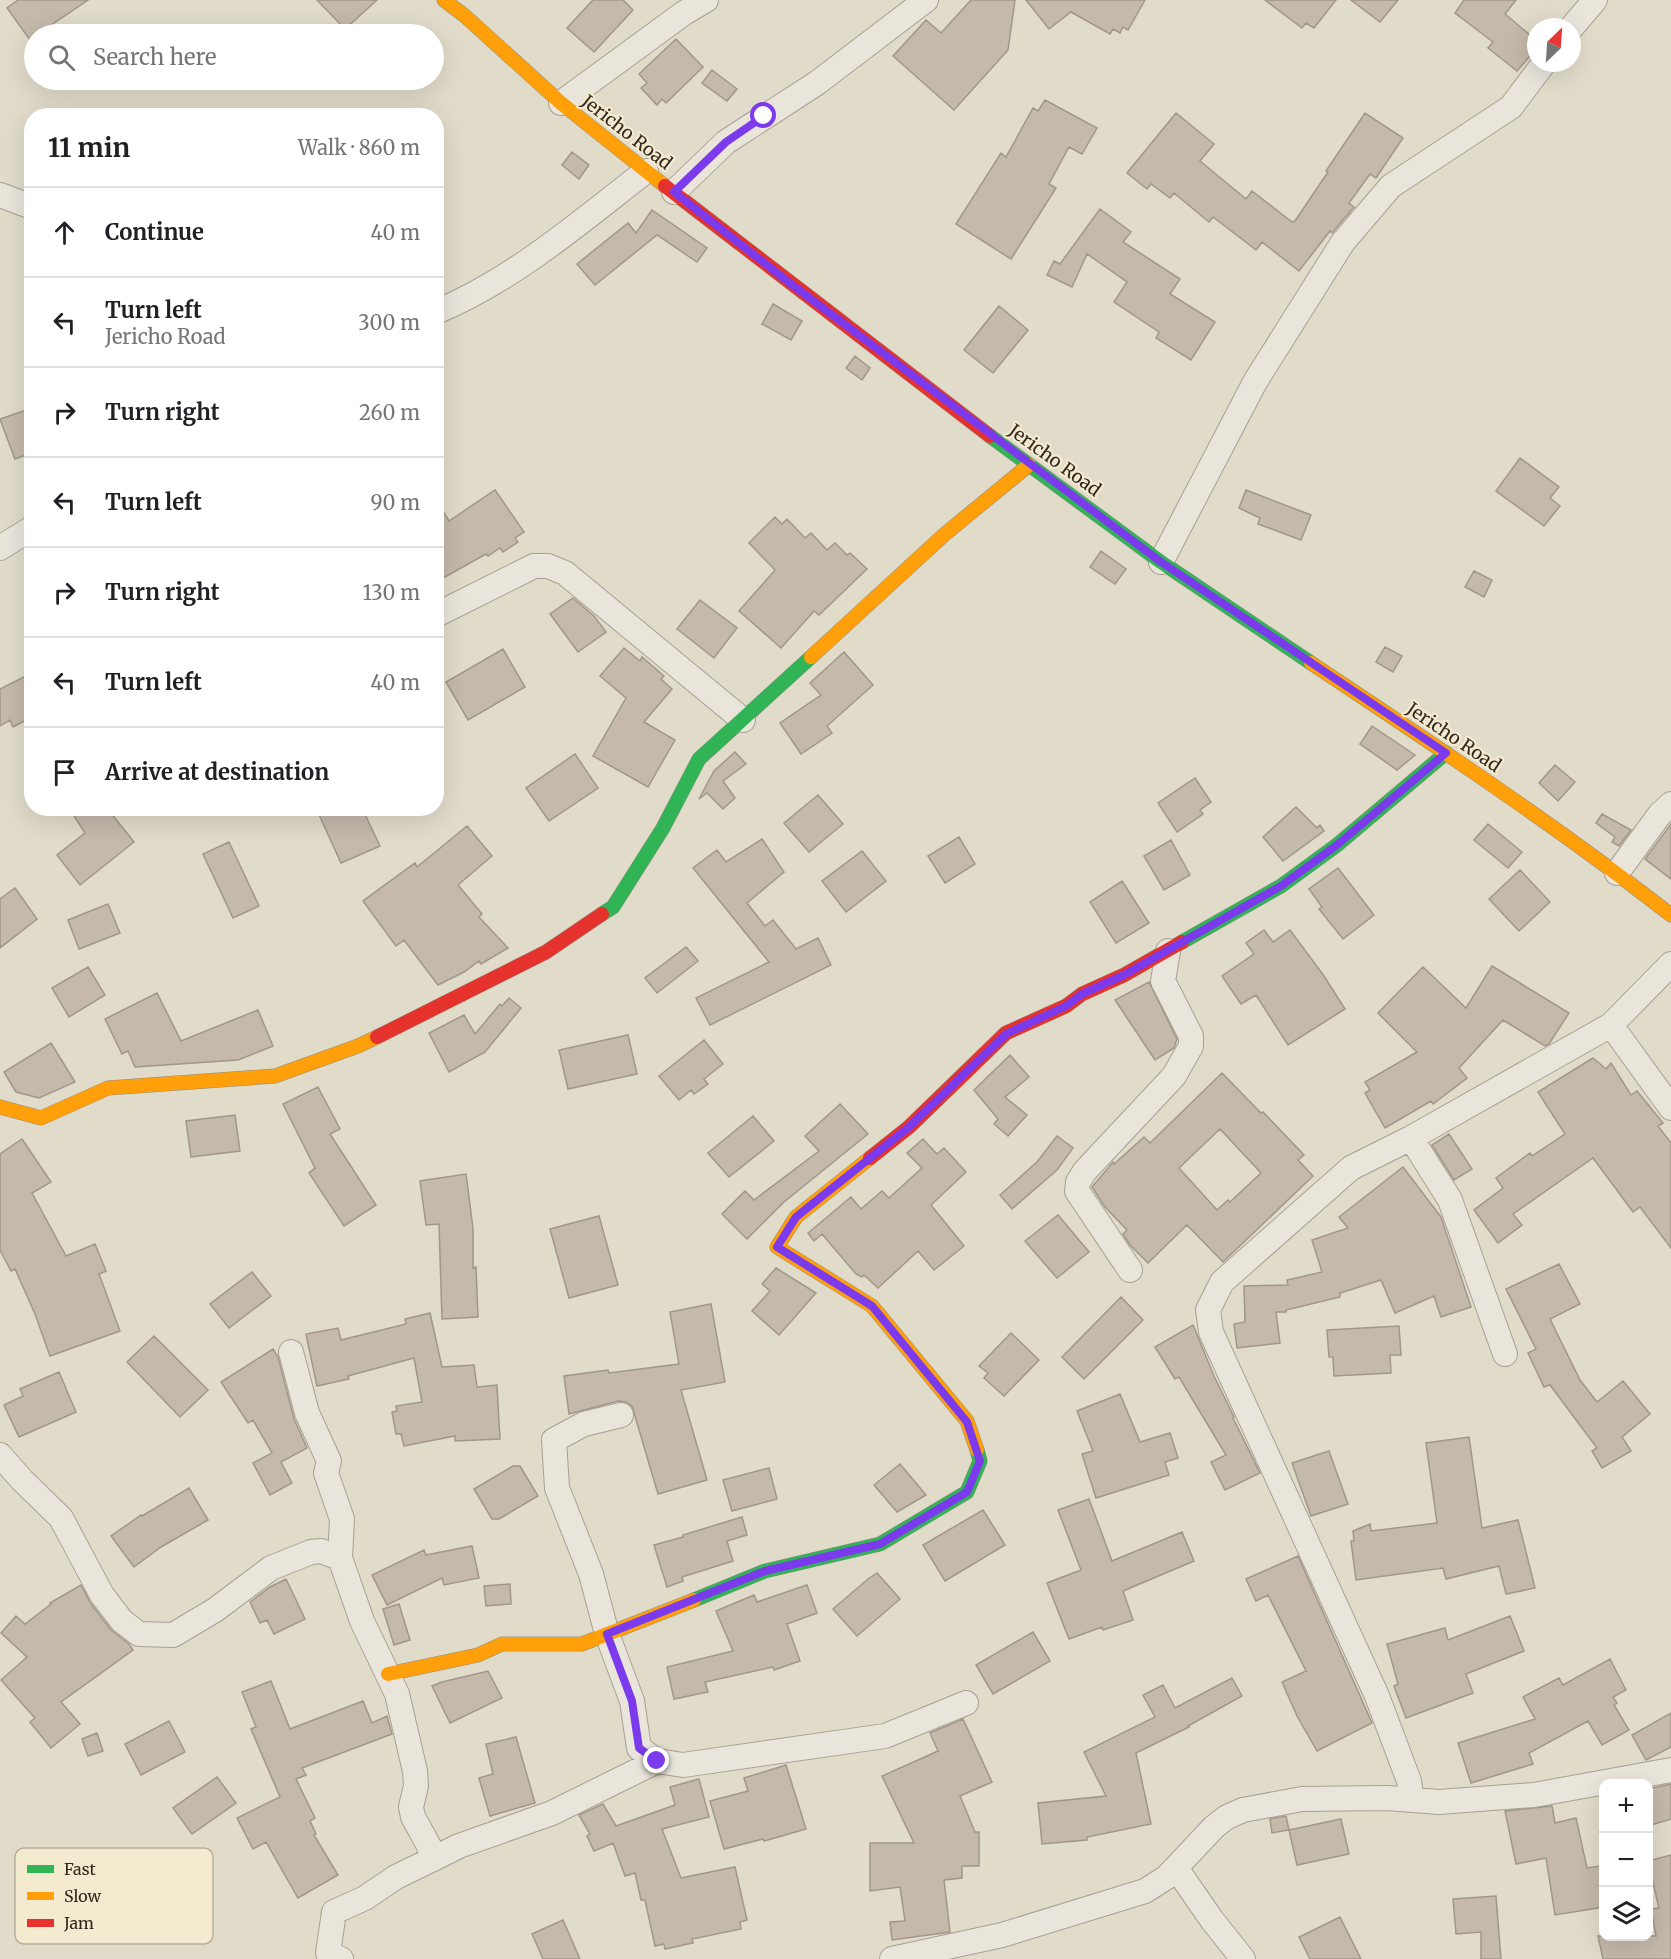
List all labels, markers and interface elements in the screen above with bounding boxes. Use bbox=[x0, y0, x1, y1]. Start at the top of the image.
north arrow bbox=[1527, 18, 1581, 72]
search box bbox=[24, 24, 444, 90]
icon: search bbox=[45, 41, 78, 74]
text: Search here bbox=[93, 43, 216, 71]
street label: Jericho Road bbox=[576, 89, 677, 175]
route start bbox=[750, 102, 776, 128]
text: 11 min bbox=[48, 131, 130, 164]
text: Walk · 860 m bbox=[298, 135, 420, 160]
icon: ahead bbox=[48, 216, 81, 249]
text: Continue bbox=[105, 218, 204, 246]
text: 40 m bbox=[370, 220, 420, 245]
text: Turn left bbox=[105, 296, 202, 324]
icon: left bbox=[48, 306, 81, 339]
text: 300 m bbox=[358, 310, 420, 335]
text: Jericho Road bbox=[105, 324, 226, 349]
icon: right bbox=[48, 396, 81, 429]
text: Turn right bbox=[105, 398, 219, 426]
text: 260 m bbox=[359, 400, 420, 425]
street label: Jericho Road bbox=[1004, 418, 1106, 501]
icon: left bbox=[48, 486, 81, 519]
text: Turn left bbox=[105, 488, 202, 516]
text: 90 m bbox=[370, 490, 420, 515]
icon: right bbox=[48, 576, 81, 609]
text: Turn right bbox=[105, 578, 219, 606]
text: 130 m bbox=[363, 580, 420, 605]
icon: left bbox=[48, 666, 81, 699]
text: Turn left bbox=[105, 668, 202, 696]
text: 40 m bbox=[370, 670, 420, 695]
street label: Jericho Road bbox=[1402, 697, 1506, 777]
icon: arrive bbox=[48, 756, 81, 789]
text: Arrive at destination bbox=[105, 758, 329, 786]
route end bbox=[643, 1747, 669, 1773]
map controls bbox=[1599, 1779, 1653, 1941]
button: + bbox=[1599, 1779, 1653, 1833]
button: − bbox=[1599, 1833, 1653, 1887]
legend bbox=[15, 1848, 213, 1944]
text: Fast bbox=[64, 1859, 97, 1879]
text: Slow bbox=[64, 1886, 102, 1906]
button: layers bbox=[1599, 1887, 1653, 1941]
text: Jam bbox=[63, 1913, 94, 1933]

